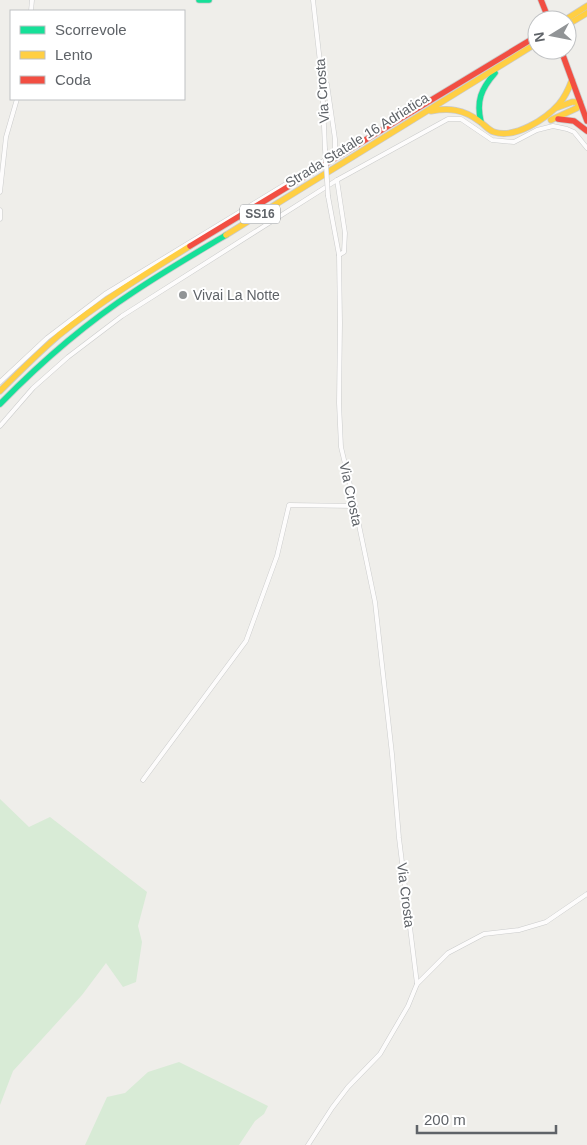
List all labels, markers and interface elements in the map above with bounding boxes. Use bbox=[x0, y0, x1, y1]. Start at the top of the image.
legend bbox=[10, 10, 185, 100]
north arrow bbox=[527, 10, 577, 60]
text: Scorrevole bbox=[55, 21, 127, 38]
text: N bbox=[530, 31, 548, 44]
text: Lento bbox=[55, 46, 93, 63]
street label: Via Crosta bbox=[312, 58, 332, 124]
text: Coda bbox=[55, 71, 92, 88]
street label: Strada Statale 16 Adriatica bbox=[282, 89, 432, 191]
road number: SS16 bbox=[240, 204, 280, 223]
place label: Vivai La Notte bbox=[193, 287, 280, 303]
marker: Vivai La Notte bbox=[177, 289, 189, 301]
street label: Via Crosta bbox=[336, 460, 366, 528]
street label: Via Crosta bbox=[394, 862, 418, 928]
scale bar bbox=[417, 1102, 556, 1134]
text: 200 m bbox=[424, 1111, 466, 1128]

